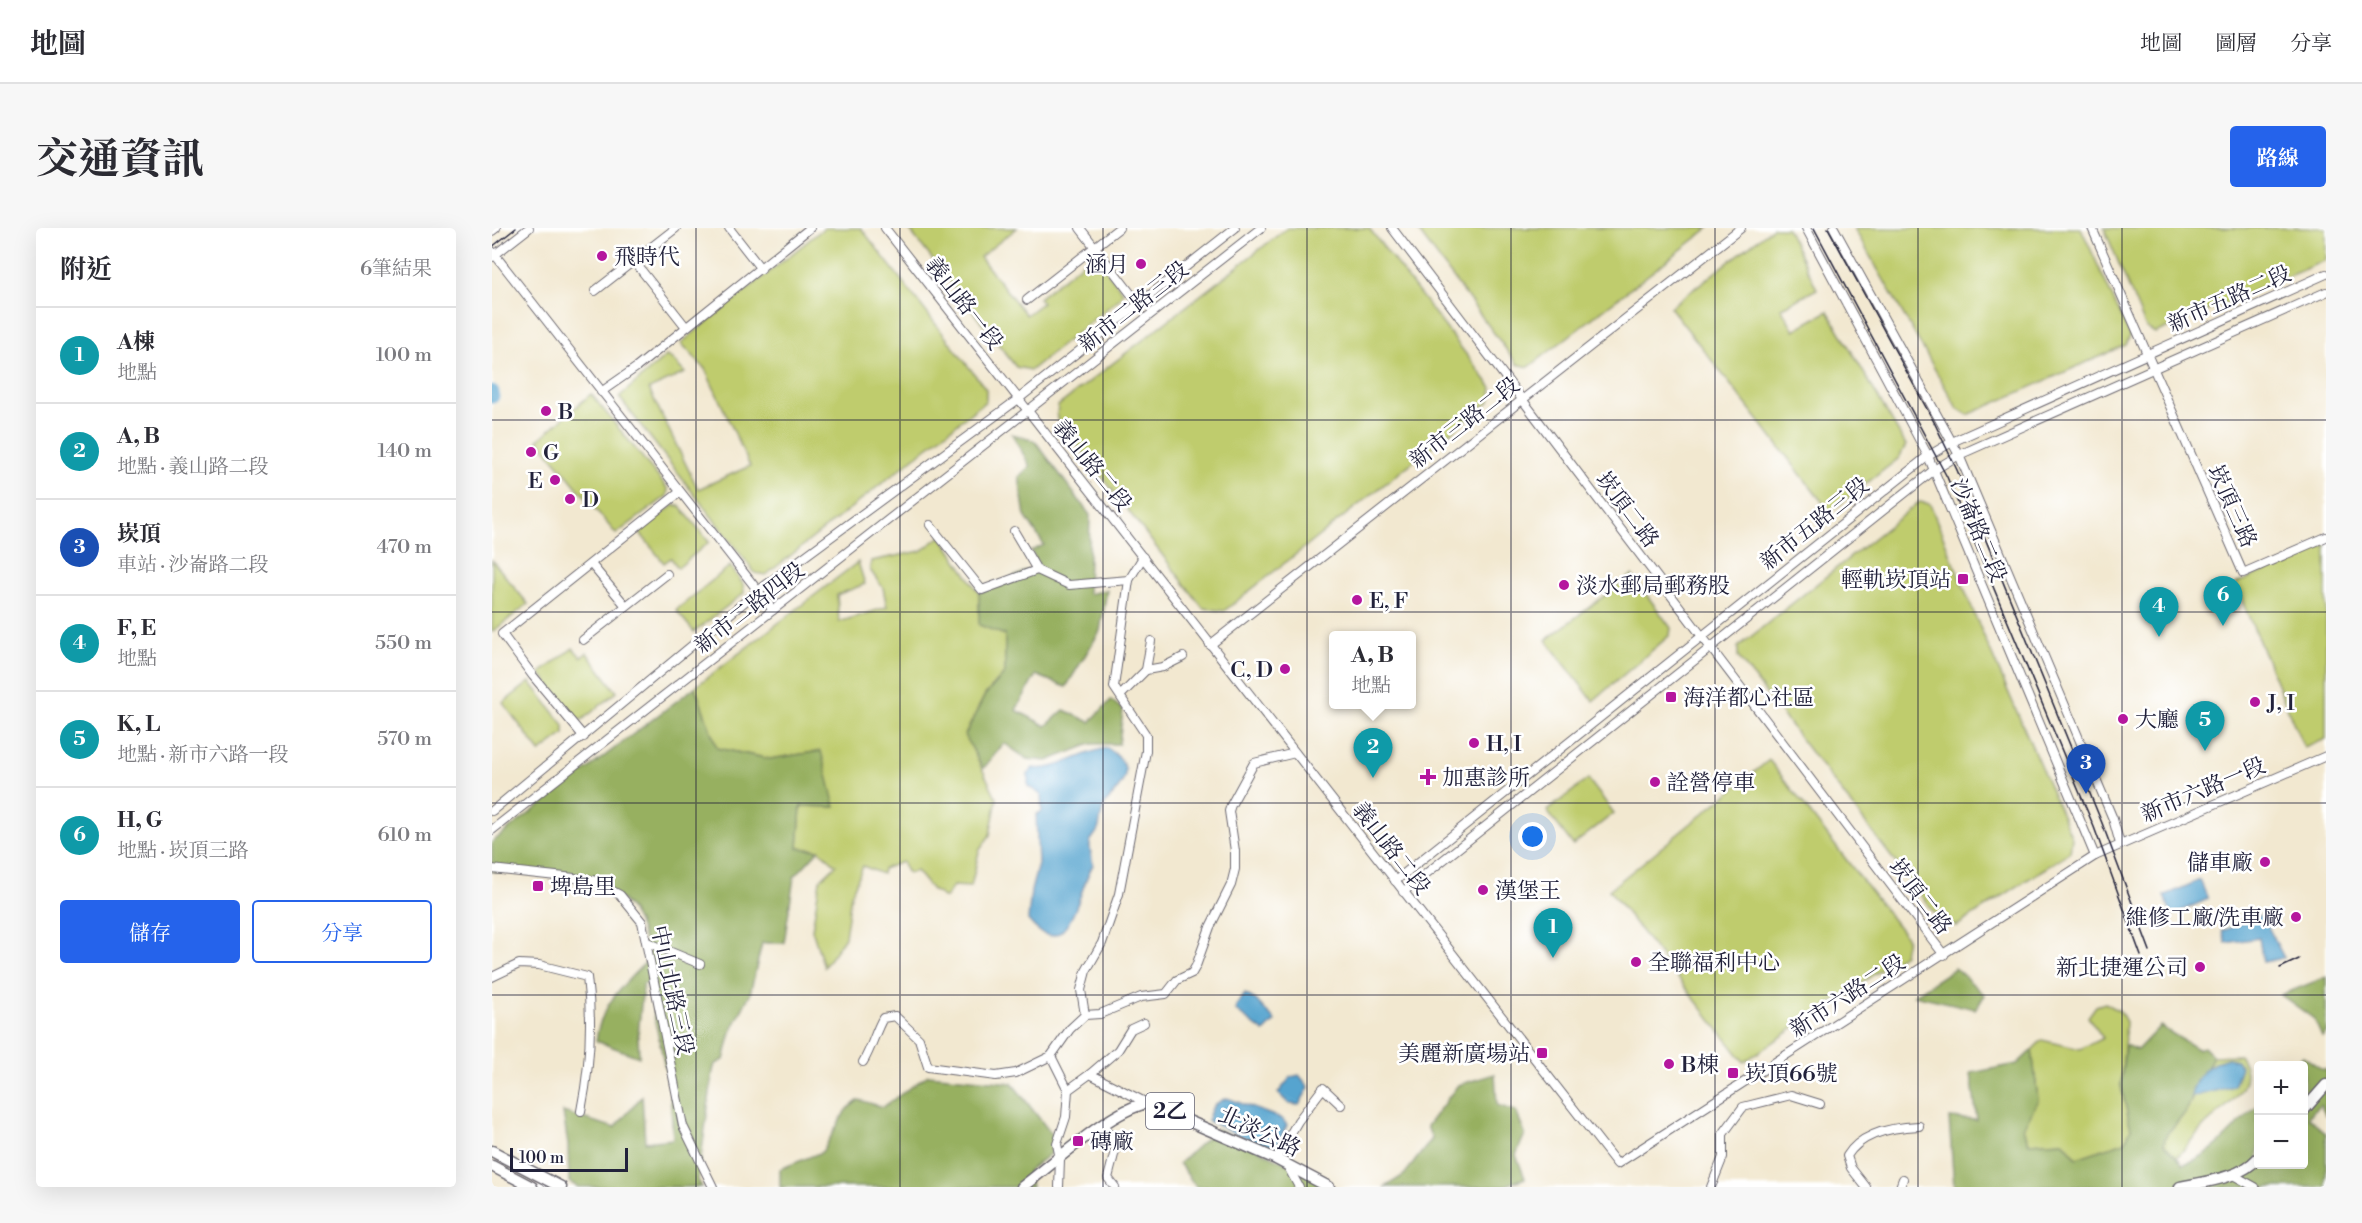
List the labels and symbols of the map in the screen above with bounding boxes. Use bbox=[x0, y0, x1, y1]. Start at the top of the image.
place label: 飛時代 bbox=[614, 244, 680, 271]
marker: 飛時代 bbox=[595, 249, 609, 263]
street label: 義山路一段 bbox=[919, 252, 1008, 356]
place label: 涵月 bbox=[1085, 252, 1129, 279]
street label: 新市二路三段 bbox=[1074, 256, 1194, 358]
marker: 涵月 bbox=[1134, 257, 1148, 271]
street label: 新市五路二段 bbox=[2164, 260, 2295, 339]
street label: 新市三路二段 bbox=[1405, 372, 1525, 474]
place label: B bbox=[557, 399, 573, 426]
marker: B bbox=[539, 404, 553, 418]
street label: 義山路二段 bbox=[1047, 415, 1137, 517]
place label: G bbox=[543, 440, 559, 467]
marker: G bbox=[524, 445, 538, 459]
street label: 崁頂三路 bbox=[2201, 461, 2262, 552]
street label: 崁頂二路 bbox=[1590, 467, 1664, 553]
place label: E bbox=[528, 468, 543, 495]
street label: 新市五路三段 bbox=[1755, 472, 1875, 576]
marker: E bbox=[548, 473, 562, 487]
street label: 沙崙路二段 bbox=[1944, 475, 2012, 586]
place label: D bbox=[582, 487, 599, 514]
marker: D bbox=[563, 492, 577, 506]
street label: 新市二路四段 bbox=[690, 557, 810, 659]
place label: 輕軌崁頂站 bbox=[1841, 567, 1951, 594]
marker: 輕軌崁頂站 bbox=[1956, 572, 1970, 586]
place label: 淡水郵局郵務股 bbox=[1576, 573, 1730, 600]
pin: 6 bbox=[2204, 576, 2242, 626]
marker: 淡水郵局郵務股 bbox=[1557, 578, 1571, 592]
place label: E, F bbox=[1369, 588, 1408, 615]
pin: 4 bbox=[2140, 588, 2178, 637]
marker: E, F bbox=[1350, 593, 1364, 607]
place label: C, D bbox=[1230, 657, 1273, 684]
marker: C, D bbox=[1278, 662, 1292, 676]
place label: 海洋都心社區 bbox=[1683, 685, 1815, 712]
marker: 海洋都心社區 bbox=[1664, 690, 1678, 704]
place label: J, I bbox=[2266, 690, 2295, 717]
marker: J, I bbox=[2248, 695, 2262, 709]
pin: 5 bbox=[2186, 702, 2224, 751]
place label: 大廳 bbox=[2135, 707, 2179, 734]
marker: 大廳 bbox=[2116, 712, 2130, 726]
pin: 2 bbox=[1354, 728, 1392, 778]
place label: H, I bbox=[1486, 731, 1522, 758]
marker: H, I bbox=[1467, 736, 1481, 750]
pin: 3 bbox=[2066, 744, 2106, 794]
street label: 新市六路一段 bbox=[2138, 752, 2270, 829]
place label: 加惠診所 bbox=[1442, 765, 1530, 792]
marker: 加惠診所 bbox=[1419, 768, 1437, 786]
place label: 詮營停車 bbox=[1667, 770, 1755, 797]
marker: 詮營停車 bbox=[1648, 775, 1662, 789]
street label: 義山路二段 bbox=[1346, 797, 1435, 901]
your location bbox=[1518, 822, 1547, 851]
place label: 儲車廠 bbox=[2187, 850, 2253, 877]
street label: 崁頂二路 bbox=[1883, 854, 1957, 940]
marker: 儲車廠 bbox=[2258, 855, 2272, 869]
place label: 埤島里 bbox=[550, 874, 616, 901]
place label: 漢堡王 bbox=[1495, 878, 1561, 905]
marker: 埤島里 bbox=[531, 879, 545, 893]
marker: 漢堡王 bbox=[1476, 883, 1490, 897]
place label: 維修工廠/洗車廠 bbox=[2126, 905, 2284, 932]
pin: 1 bbox=[1534, 908, 1572, 958]
marker: 維修工廠/洗車廠 bbox=[2289, 910, 2303, 924]
street label: 中山北路三段 bbox=[645, 923, 698, 1058]
street label: 新市六路二段 bbox=[1785, 949, 1911, 1044]
place label: 全聯福利中心 bbox=[1648, 950, 1780, 977]
marker: 全聯福利中心 bbox=[1629, 955, 1643, 969]
place label: 新北捷運公司 bbox=[2056, 955, 2188, 982]
marker: 新北捷運公司 bbox=[2193, 960, 2207, 974]
place label: 美麗新廣場站 bbox=[1398, 1041, 1530, 1068]
marker: 美麗新廣場站 bbox=[1535, 1046, 1549, 1060]
place label: B棟 bbox=[1680, 1052, 1718, 1079]
marker: B棟 bbox=[1662, 1057, 1676, 1071]
place label: 崁頂66號 bbox=[1745, 1061, 1838, 1088]
marker: 崁頂66號 bbox=[1726, 1066, 1740, 1080]
road number: 2乙 bbox=[1146, 1093, 1194, 1129]
street label: 北淡公路 bbox=[1214, 1102, 1305, 1163]
place label: 磚廠 bbox=[1090, 1129, 1134, 1156]
marker: 磚廠 bbox=[1071, 1134, 1085, 1148]
scale bar bbox=[510, 1145, 628, 1172]

